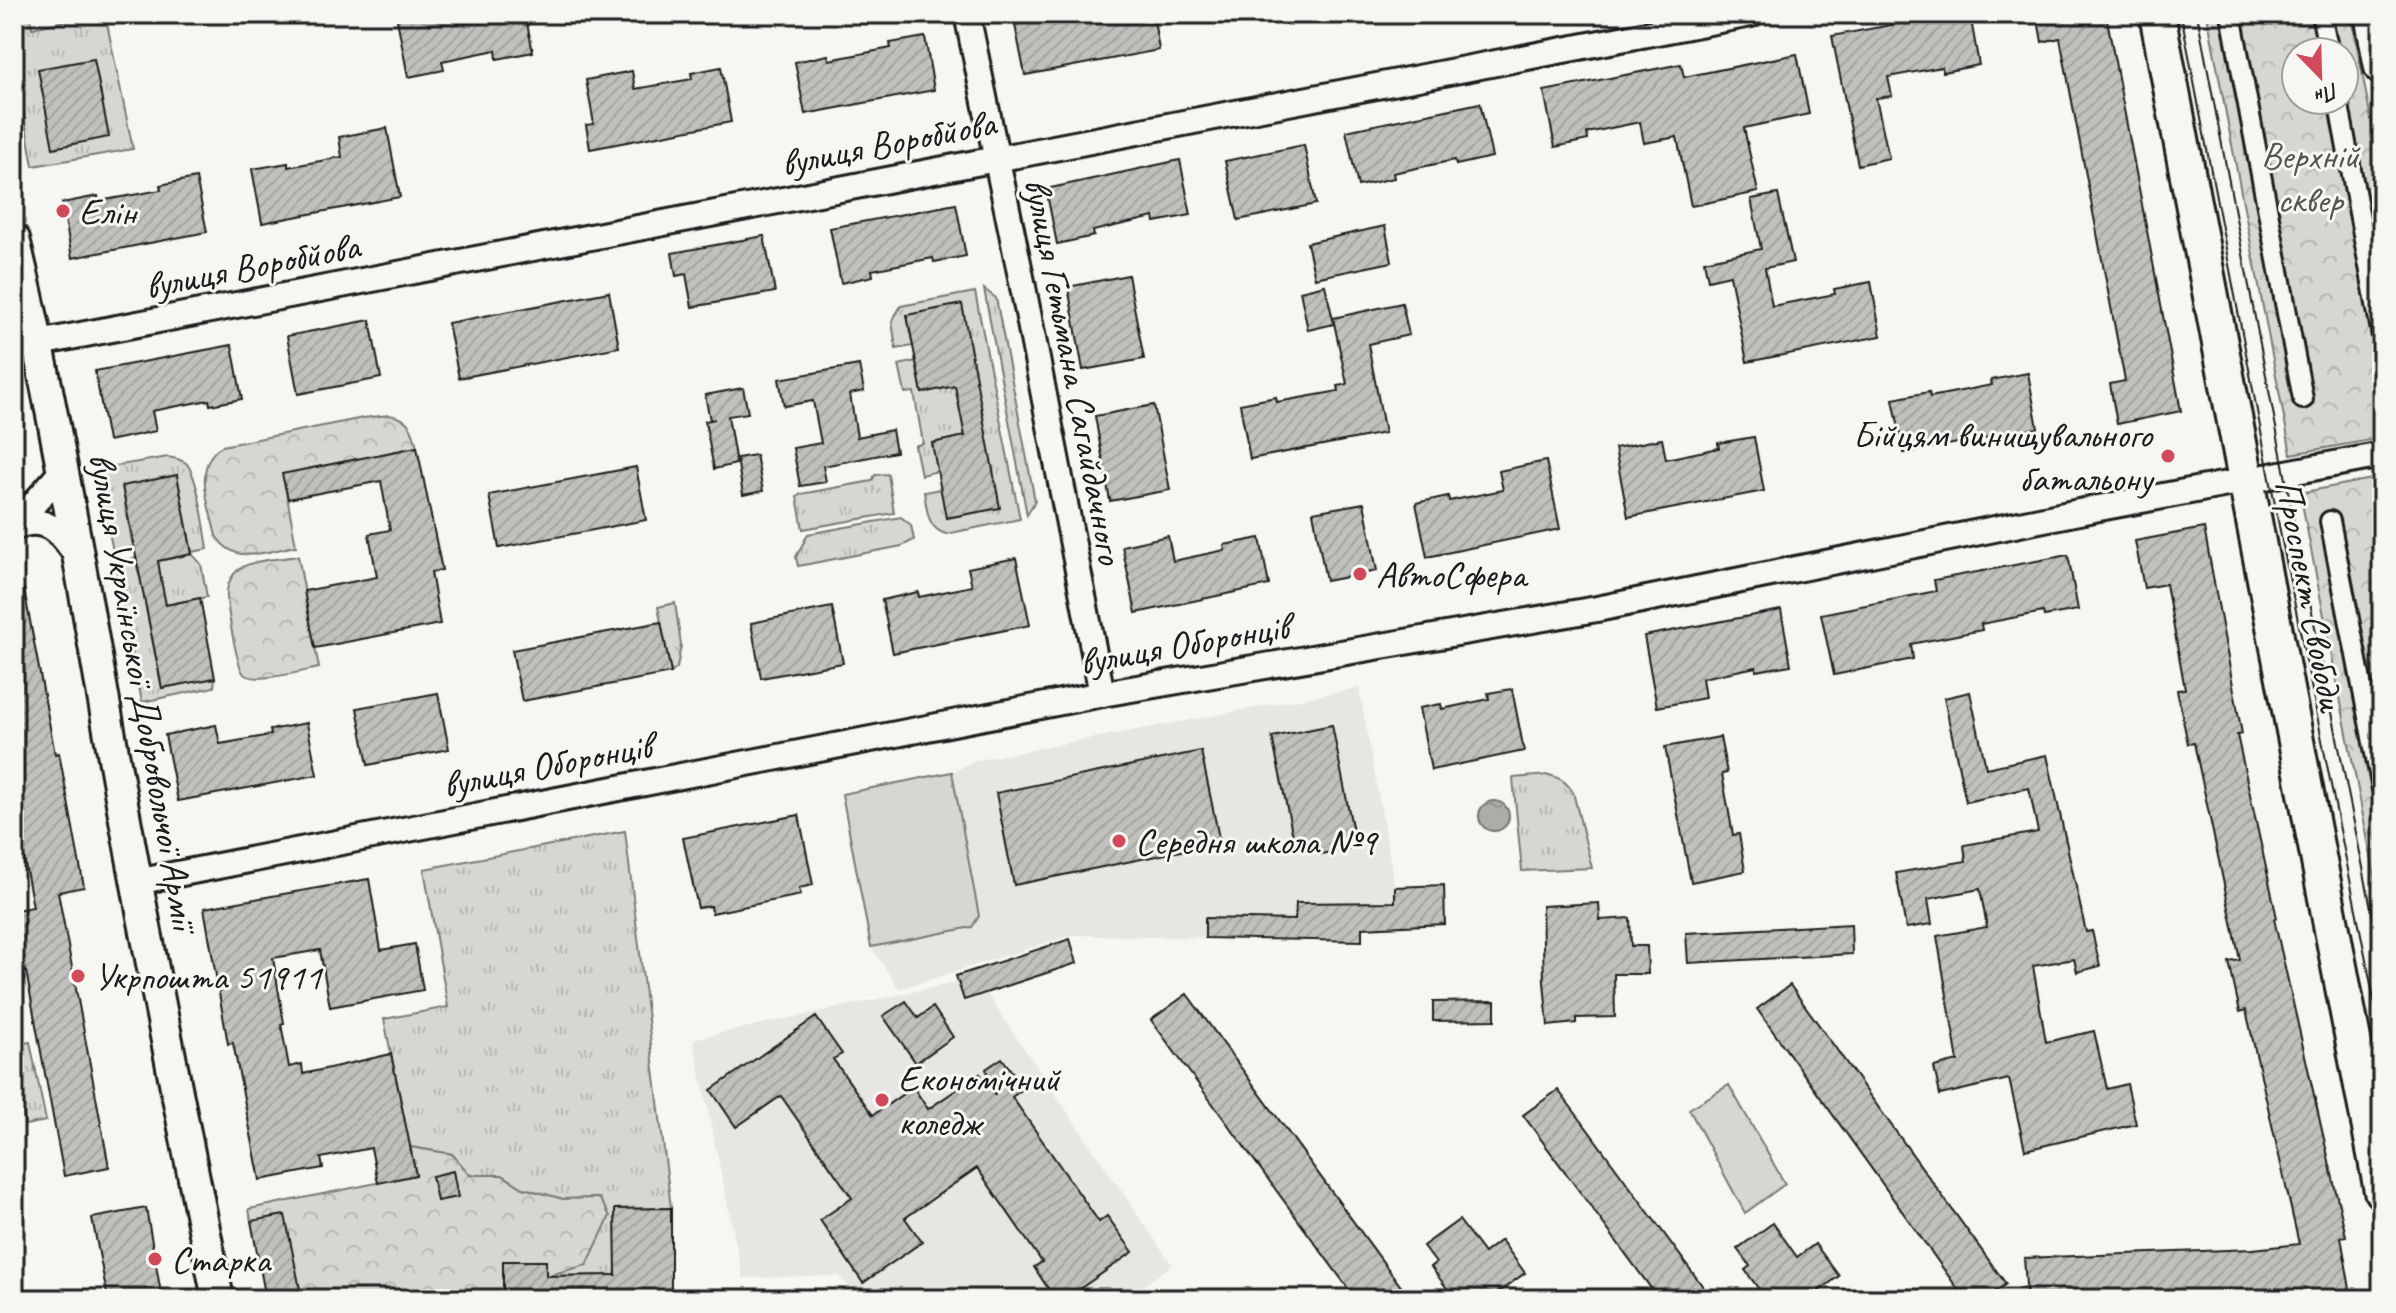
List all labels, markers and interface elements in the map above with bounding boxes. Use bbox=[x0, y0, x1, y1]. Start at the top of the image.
north arrow bbox=[2280, 36, 2360, 116]
text: Пн bbox=[2310, 76, 2343, 111]
street label: вулиця Воробйова bbox=[777, 99, 1002, 187]
park label: Верхній сквер bbox=[2261, 132, 2361, 223]
street label: вулиця Гетьмана Сагайдачного bbox=[1014, 174, 1135, 569]
place label: Елін bbox=[79, 188, 138, 235]
marker: Елін bbox=[54, 202, 72, 220]
street label: вулиця Воробйова bbox=[141, 222, 366, 310]
place label: Бійцям винищувального батальону bbox=[1853, 411, 2155, 502]
marker: Бійцям винищувального батальону bbox=[2159, 447, 2177, 465]
street label: вулиця Української Добровольчої Армії bbox=[78, 449, 209, 940]
street label: Проспект Свободи bbox=[2265, 475, 2356, 717]
place label: АвтоСфера bbox=[1376, 551, 1529, 598]
marker: АвтоСфера bbox=[1351, 565, 1369, 583]
street label: вулиця Оборонців bbox=[1076, 601, 1301, 686]
street label: вулиця Оборонців bbox=[439, 720, 664, 808]
place label: Середня школа №9 bbox=[1135, 818, 1379, 865]
marker: Середня школа №9 bbox=[1110, 832, 1128, 850]
place label: Укрпошта 51911 bbox=[94, 953, 323, 1000]
marker: Укрпошта 51911 bbox=[69, 967, 87, 985]
place label: Економічний коледж bbox=[898, 1055, 1062, 1146]
marker: Економічний коледж bbox=[873, 1091, 891, 1109]
place label: Старка bbox=[171, 1236, 273, 1283]
marker: Старка bbox=[146, 1250, 164, 1268]

